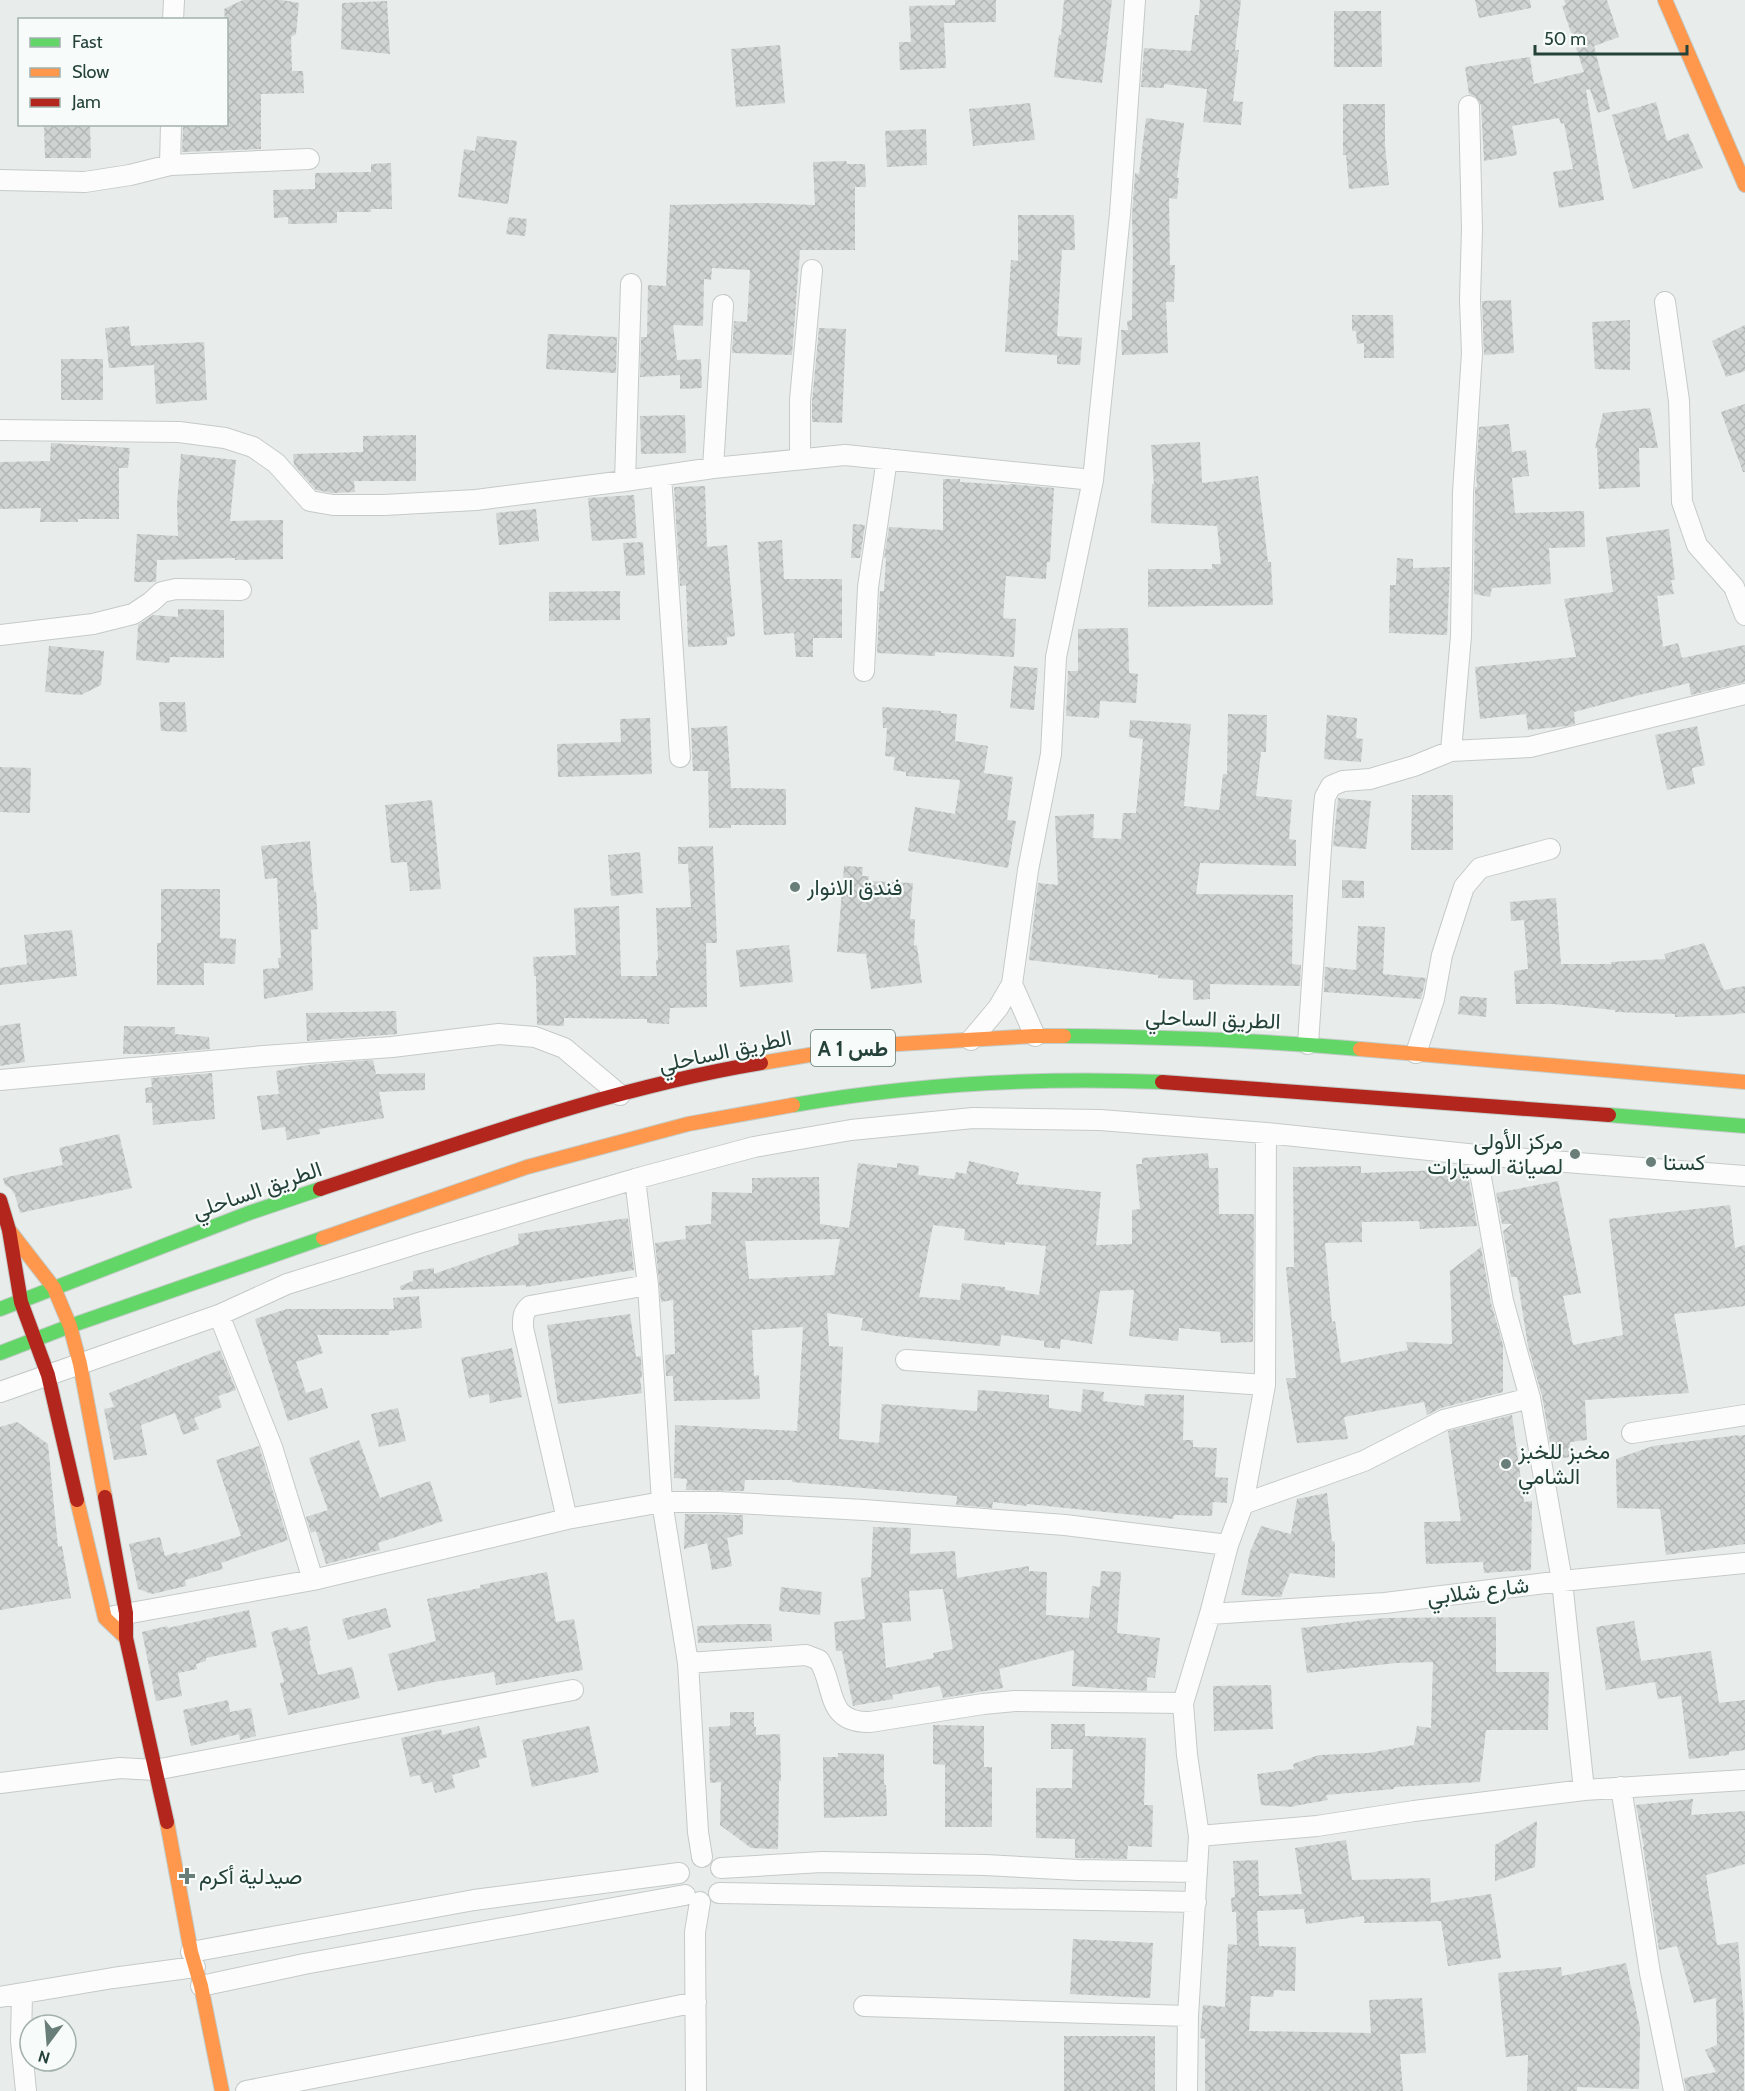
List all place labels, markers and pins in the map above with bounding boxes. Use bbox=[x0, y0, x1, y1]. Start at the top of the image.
place label: فندق الانوار bbox=[806, 874, 903, 901]
marker: فندق الانوار bbox=[788, 880, 802, 894]
place label: مركز الأولى لصيانة السيارات bbox=[1427, 1128, 1563, 1180]
marker: مركز الأولى لصيانة السيارات bbox=[1568, 1147, 1582, 1161]
place label: كستا bbox=[1663, 1149, 1706, 1176]
marker: كستا bbox=[1644, 1155, 1658, 1169]
place label: مخبز للخبز الشامي bbox=[1517, 1438, 1610, 1495]
marker: مخبز للخبز الشامي bbox=[1499, 1457, 1513, 1471]
place label: صيدلية أكرم bbox=[199, 1863, 303, 1891]
marker: صيدلية أكرم bbox=[180, 1869, 194, 1883]

